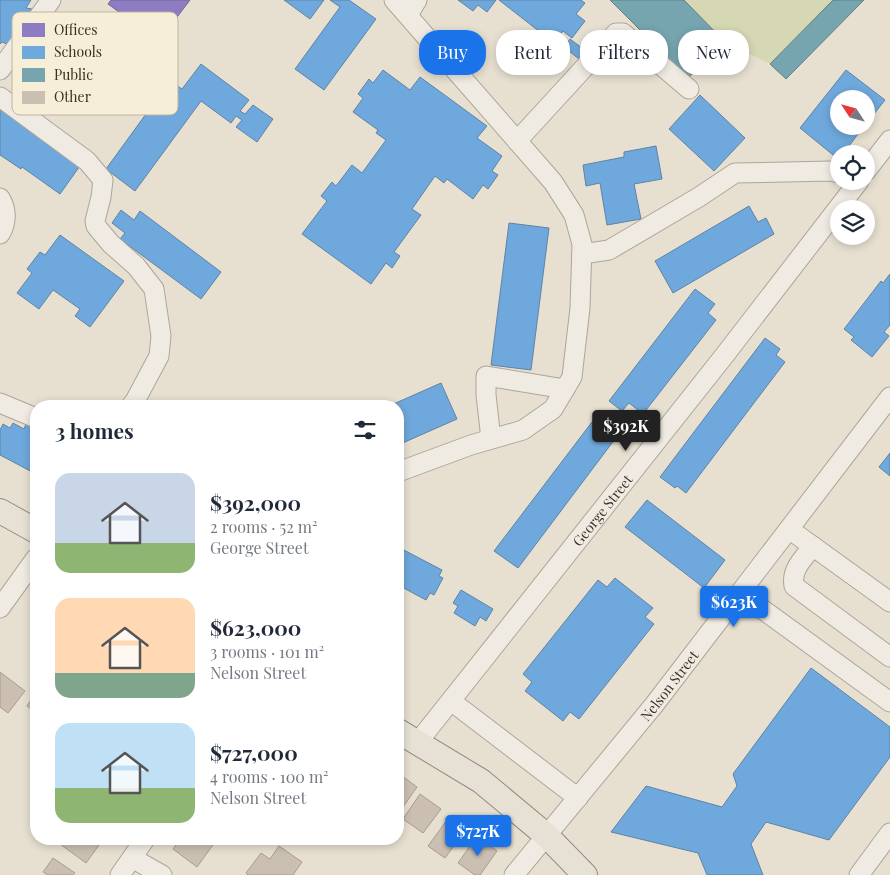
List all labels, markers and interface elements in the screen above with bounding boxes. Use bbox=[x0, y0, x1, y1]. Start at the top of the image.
legend bbox=[12, 12, 178, 115]
text: Offices bbox=[54, 20, 98, 39]
chip: Buy bbox=[419, 30, 486, 75]
chip: Rent bbox=[496, 30, 570, 75]
chip: Filters bbox=[580, 30, 668, 75]
chip: New bbox=[678, 30, 749, 75]
text: Schools bbox=[54, 42, 102, 61]
text: Public bbox=[54, 65, 93, 84]
text: Other bbox=[54, 87, 92, 106]
north arrow bbox=[830, 90, 875, 135]
map controls bbox=[830, 90, 875, 245]
button: locate bbox=[830, 145, 875, 190]
button: layers bbox=[830, 200, 875, 245]
pin: $392K bbox=[591, 410, 661, 452]
text: $392K bbox=[603, 415, 649, 436]
text: 3 homes bbox=[55, 416, 134, 444]
icon: filters bbox=[351, 416, 379, 444]
street label: George Street bbox=[568, 469, 637, 550]
text: $392,000 bbox=[210, 488, 301, 516]
icon: home bbox=[95, 493, 155, 553]
text: 2 rooms · 52 m² bbox=[210, 516, 317, 537]
text: George Street bbox=[210, 537, 309, 558]
pin: $623K bbox=[699, 586, 769, 628]
text: $623K bbox=[711, 591, 757, 612]
text: $623,000 bbox=[210, 613, 301, 641]
icon: home bbox=[95, 618, 155, 678]
text: 3 rooms · 101 m² bbox=[210, 641, 324, 662]
street label: Nelson Street bbox=[636, 645, 703, 724]
text: Nelson Street bbox=[210, 662, 306, 683]
text: $727,000 bbox=[210, 738, 298, 766]
icon: home bbox=[95, 743, 155, 803]
text: 4 rooms · 100 m² bbox=[210, 766, 329, 787]
text: Nelson Street bbox=[210, 787, 306, 808]
pin: $727K bbox=[443, 814, 513, 857]
text: $727K bbox=[456, 820, 500, 841]

